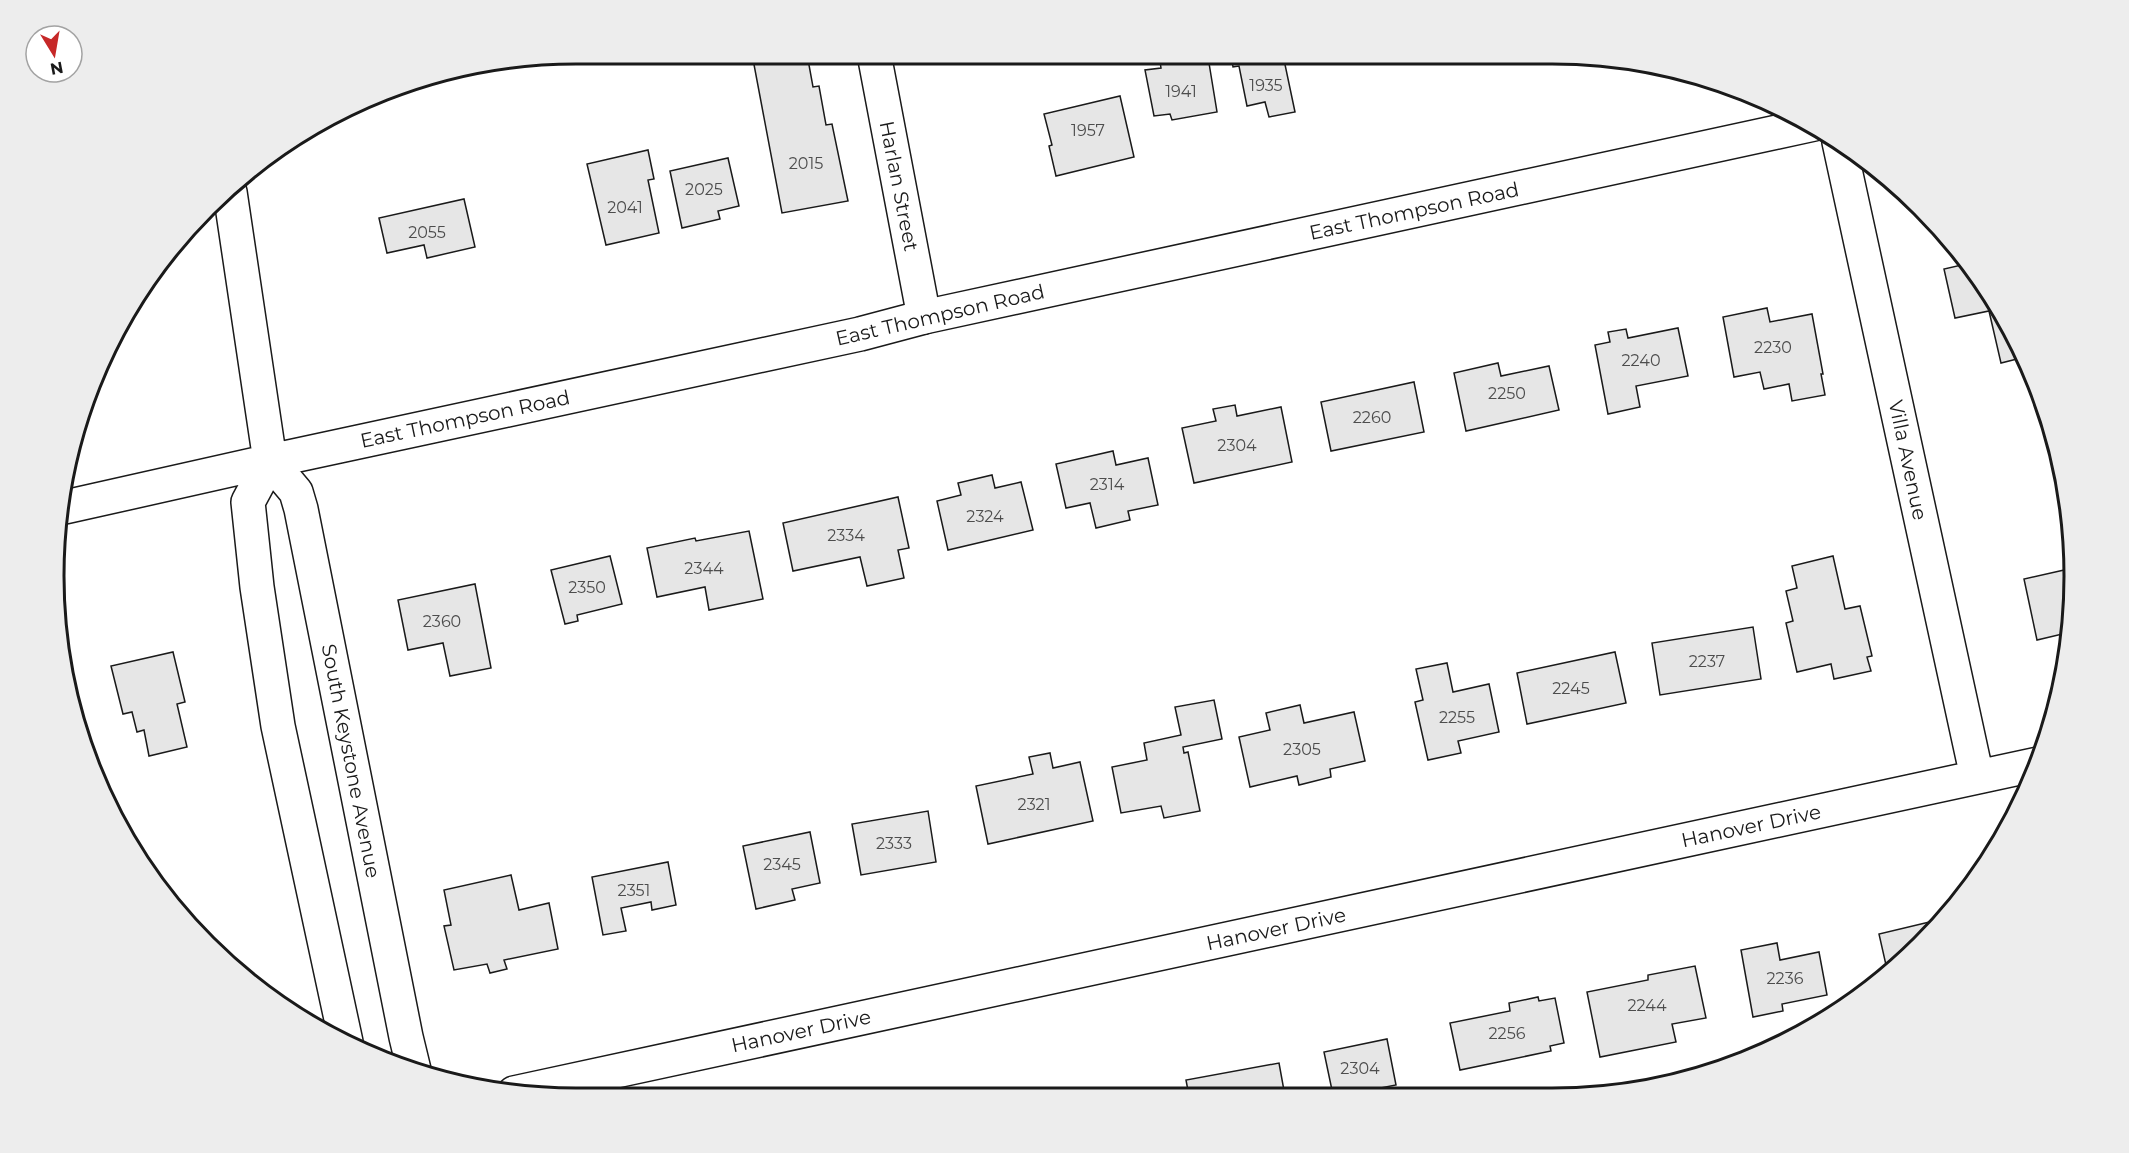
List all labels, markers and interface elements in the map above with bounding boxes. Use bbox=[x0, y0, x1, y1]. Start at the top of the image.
north arrow bbox=[24, 24, 84, 84]
text: N bbox=[49, 58, 65, 79]
house number: 1935 bbox=[1249, 76, 1283, 95]
house number: 1941 bbox=[1165, 82, 1197, 101]
street label: Harlan Street bbox=[875, 119, 923, 253]
house number: 1957 bbox=[1071, 121, 1105, 140]
house number: 2015 bbox=[789, 154, 823, 173]
street label: East Thompson Road bbox=[1307, 177, 1521, 245]
house number: 2025 bbox=[685, 180, 723, 199]
house number: 2041 bbox=[607, 198, 643, 217]
house number: 2055 bbox=[408, 223, 446, 242]
street label: East Thompson Road bbox=[833, 279, 1047, 351]
house number: 2230 bbox=[1754, 338, 1792, 357]
house number: 2240 bbox=[1622, 351, 1660, 370]
house number: 2250 bbox=[1488, 384, 1526, 403]
street label: East Thompson Road bbox=[358, 385, 572, 453]
street label: Villa Avenue bbox=[1884, 398, 1932, 522]
house number: 2260 bbox=[1353, 408, 1391, 427]
house number: 2304 bbox=[1217, 436, 1257, 455]
house number: 2314 bbox=[1090, 475, 1125, 494]
house number: 2324 bbox=[966, 507, 1004, 526]
house number: 2334 bbox=[827, 526, 865, 545]
house number: 2344 bbox=[684, 559, 724, 578]
house number: 2350 bbox=[568, 578, 606, 597]
house number: 2360 bbox=[423, 612, 461, 631]
street label: South Keystone Avenue bbox=[317, 642, 385, 880]
house number: 2237 bbox=[1689, 652, 1725, 671]
house number: 2245 bbox=[1552, 679, 1590, 698]
house number: 2255 bbox=[1439, 708, 1475, 727]
house number: 2305 bbox=[1283, 740, 1321, 759]
house number: 2321 bbox=[1018, 795, 1050, 814]
street label: Hanover Drive bbox=[1679, 799, 1823, 853]
house number: 2333 bbox=[876, 834, 912, 853]
house number: 2345 bbox=[763, 855, 801, 874]
house number: 2351 bbox=[618, 881, 650, 900]
street label: Hanover Drive bbox=[1204, 902, 1348, 956]
house number: 2236 bbox=[1767, 969, 1804, 988]
house number: 2244 bbox=[1628, 996, 1667, 1015]
street label: Hanover Drive bbox=[729, 1004, 873, 1058]
house number: 2256 bbox=[1489, 1024, 1526, 1043]
house number: 2304 bbox=[1340, 1059, 1380, 1078]

